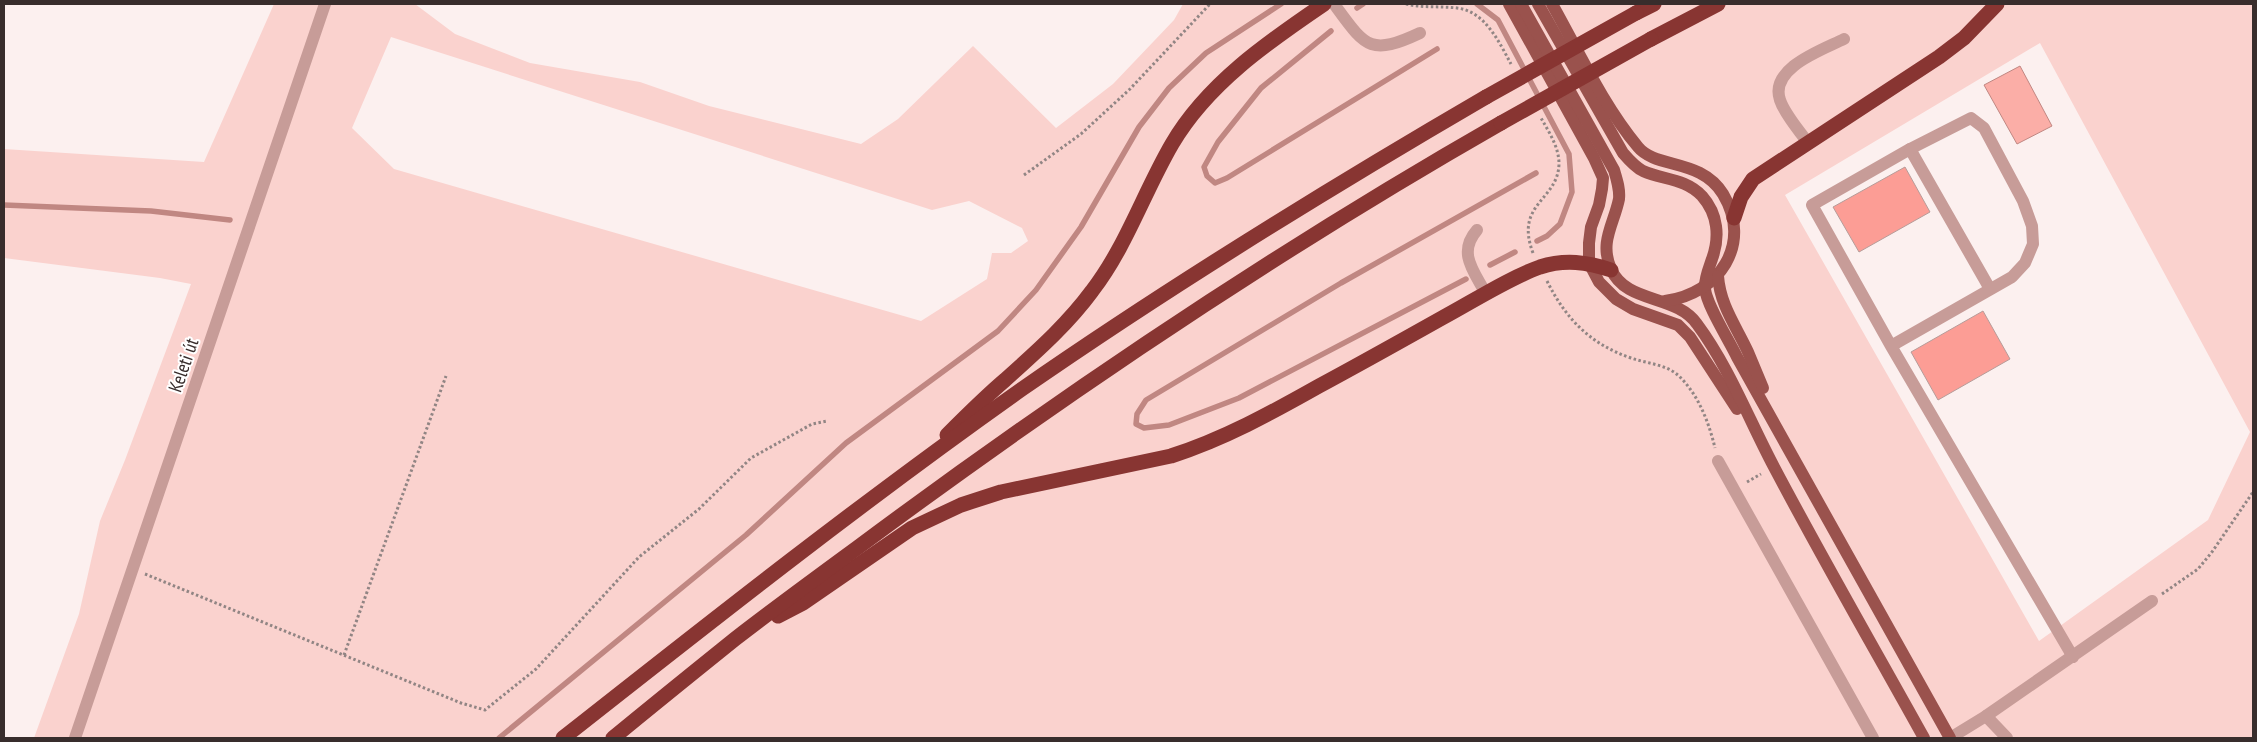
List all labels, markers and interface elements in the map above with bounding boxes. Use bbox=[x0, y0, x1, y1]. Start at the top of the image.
street label: Keleti út bbox=[163, 334, 204, 395]

